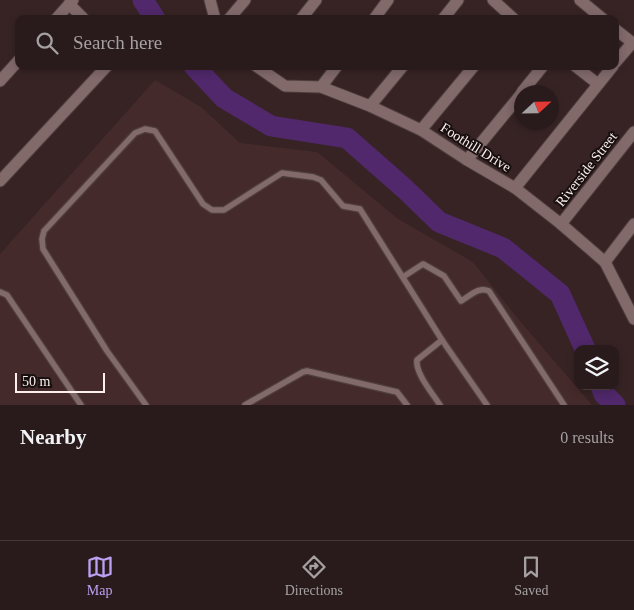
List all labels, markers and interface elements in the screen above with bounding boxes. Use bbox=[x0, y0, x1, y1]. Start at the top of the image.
search box bbox=[15, 15, 619, 70]
icon: search bbox=[33, 29, 61, 57]
text: Search here bbox=[73, 32, 162, 53]
north arrow bbox=[514, 85, 559, 130]
street label: Foothill Drive bbox=[438, 120, 514, 175]
street label: Riverside Street bbox=[553, 129, 620, 209]
map controls bbox=[574, 345, 619, 390]
button: layers bbox=[574, 345, 619, 390]
scale bar bbox=[15, 370, 105, 393]
text: 50 m bbox=[22, 374, 50, 389]
text: Nearby bbox=[20, 425, 87, 449]
text: 0 results bbox=[560, 429, 614, 446]
tab: Map bbox=[86, 553, 114, 599]
tab: Directions bbox=[285, 553, 343, 599]
tab: Saved bbox=[514, 553, 548, 599]

